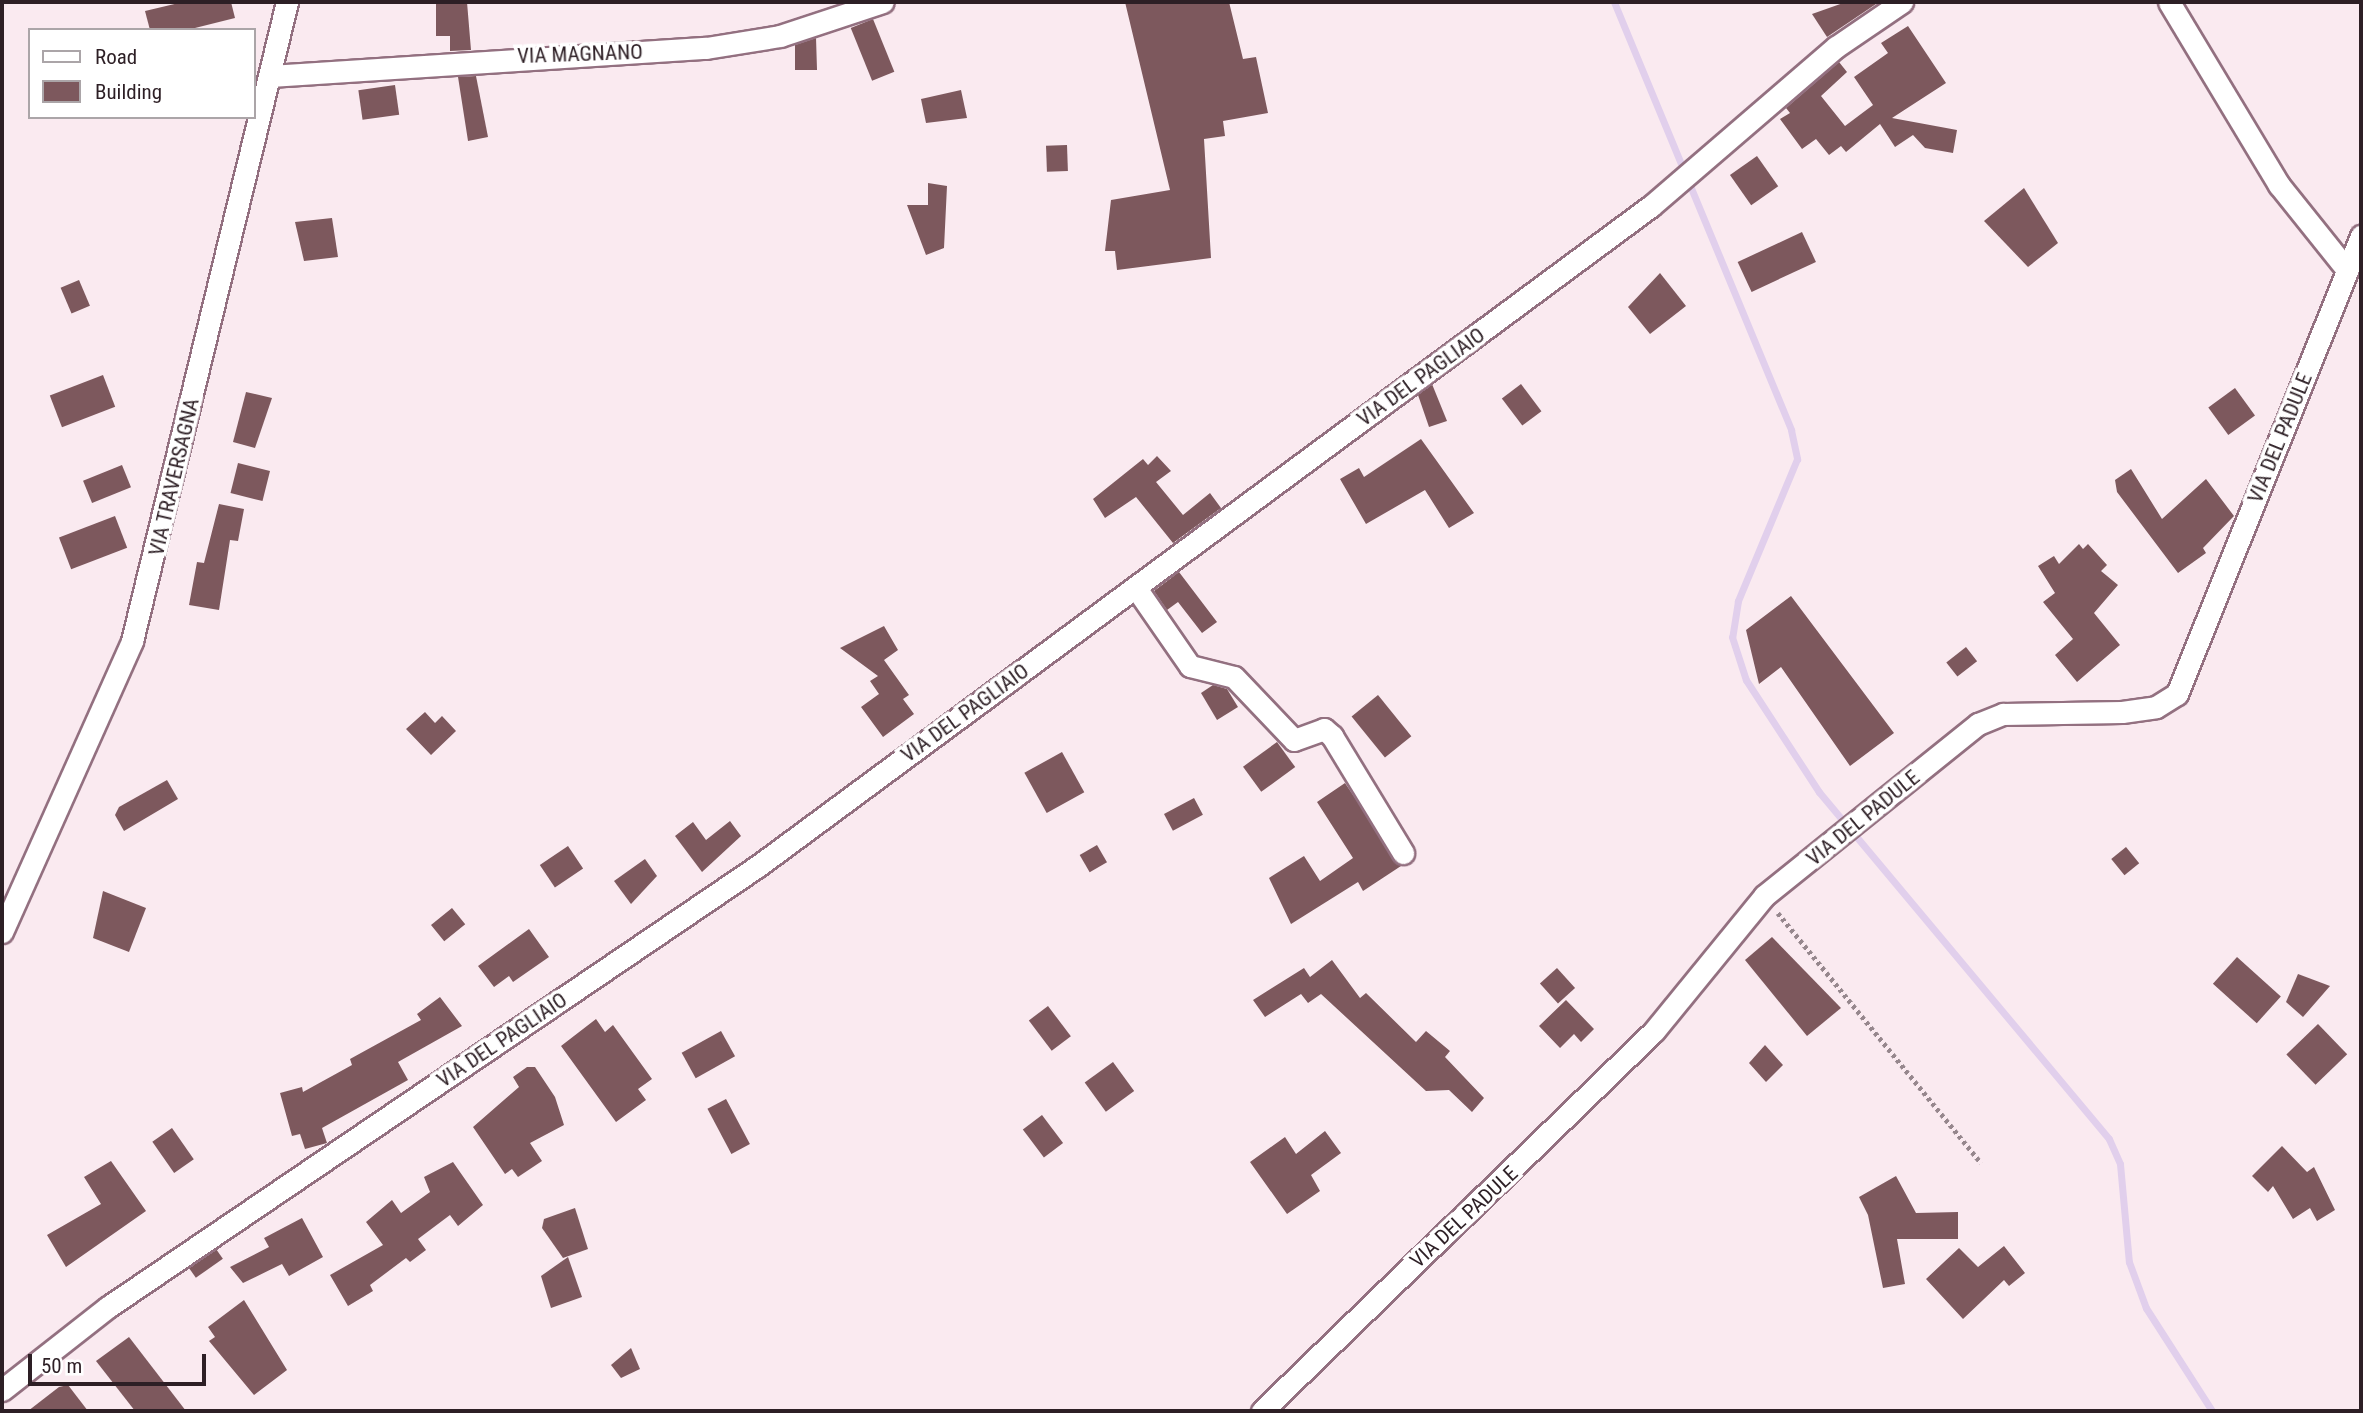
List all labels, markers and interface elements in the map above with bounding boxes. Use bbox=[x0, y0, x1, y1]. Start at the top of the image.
legend bbox=[28, 28, 256, 119]
street label: VIA MAGNANO bbox=[517, 39, 643, 69]
text: Road bbox=[95, 45, 137, 69]
text: Building bbox=[95, 80, 162, 104]
street label: VIA DEL PAGLIAIO bbox=[1352, 322, 1490, 432]
street label: VIA DEL PADULE bbox=[2242, 369, 2318, 507]
street label: VIA TRAVERSAGNA bbox=[144, 396, 204, 558]
street label: VIA DEL PAGLIAIO bbox=[896, 658, 1034, 768]
street label: VIA DEL PADULE bbox=[1801, 765, 1925, 871]
street label: VIA DEL PAGLIAIO bbox=[432, 987, 572, 1093]
street label: VIA DEL PADULE bbox=[1405, 1161, 1523, 1273]
scale bar bbox=[32, 1340, 210, 1384]
text: 50 m bbox=[41, 1354, 82, 1378]

